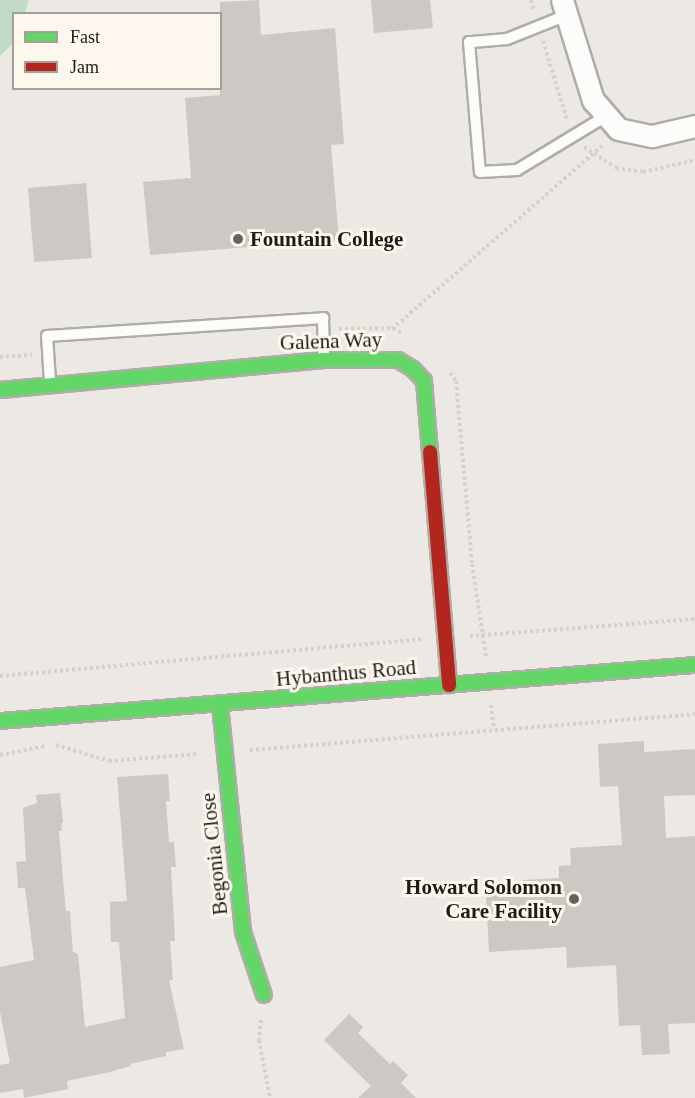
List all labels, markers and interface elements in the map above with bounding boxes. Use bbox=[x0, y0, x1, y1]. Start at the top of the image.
legend bbox=[12, 12, 222, 90]
text: Fast bbox=[70, 27, 100, 47]
text: Jam bbox=[70, 57, 99, 77]
place label: Fountain College bbox=[250, 226, 403, 252]
marker: Fountain College bbox=[231, 232, 245, 246]
street label: Galena Way bbox=[279, 327, 383, 355]
street label: Hybanthus Road bbox=[275, 654, 417, 692]
street label: Begonia Close bbox=[195, 791, 233, 917]
place label: Howard Solomon Care Facility bbox=[405, 874, 562, 924]
marker: Howard Solomon Care Facility bbox=[567, 892, 581, 906]

